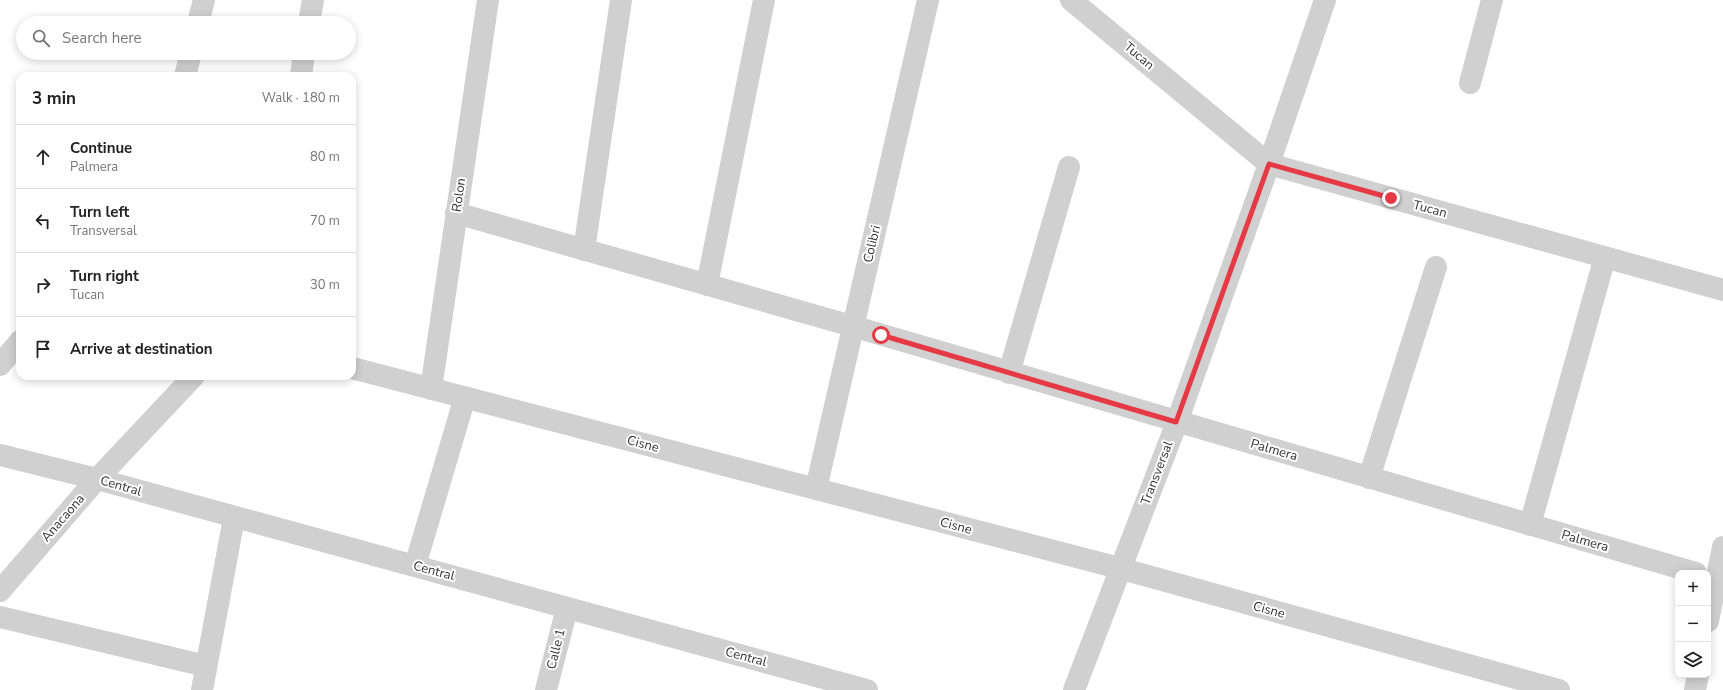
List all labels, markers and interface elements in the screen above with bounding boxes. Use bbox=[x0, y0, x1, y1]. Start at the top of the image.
search box bbox=[16, 16, 356, 60]
icon: search bbox=[30, 27, 52, 49]
text: Search here bbox=[62, 28, 142, 48]
street label: Tucan bbox=[1120, 38, 1158, 74]
text: 3 min bbox=[32, 87, 76, 110]
text: Walk · 180 m bbox=[262, 89, 340, 107]
text: Continue bbox=[70, 138, 132, 158]
icon: ahead bbox=[32, 146, 54, 168]
text: 80 m bbox=[310, 148, 340, 166]
text: Palmera bbox=[70, 158, 118, 176]
street label: Rolon bbox=[448, 177, 470, 213]
route end bbox=[1382, 189, 1400, 207]
street label: Tucan bbox=[1411, 196, 1449, 222]
text: Turn left bbox=[70, 202, 129, 222]
icon: left bbox=[32, 210, 54, 232]
text: 70 m bbox=[310, 212, 340, 230]
text: Transversal bbox=[70, 222, 137, 240]
street label: Colibri bbox=[859, 224, 885, 264]
text: Turn right bbox=[70, 266, 139, 286]
icon: right bbox=[32, 274, 54, 296]
text: 30 m bbox=[310, 276, 340, 294]
text: Tucan bbox=[70, 286, 104, 304]
route start bbox=[872, 326, 890, 344]
icon: arrive bbox=[32, 338, 54, 360]
text: Arrive at destination bbox=[70, 339, 213, 359]
street label: Cisne bbox=[625, 431, 661, 457]
street label: Palmera bbox=[1248, 435, 1300, 465]
street label: Transversal bbox=[1137, 438, 1177, 507]
street label: Central bbox=[98, 471, 144, 501]
street label: Anacaona bbox=[37, 490, 89, 546]
street label: Cisne bbox=[938, 513, 974, 539]
street label: Palmera bbox=[1559, 526, 1611, 556]
street label: Central bbox=[411, 557, 457, 585]
map controls bbox=[1675, 570, 1711, 678]
button: + bbox=[1675, 570, 1711, 606]
street label: Cisne bbox=[1251, 597, 1287, 623]
button: − bbox=[1675, 606, 1711, 642]
street label: Calle 1 bbox=[542, 627, 570, 671]
button: layers bbox=[1675, 642, 1711, 678]
street label: Central bbox=[723, 643, 769, 671]

